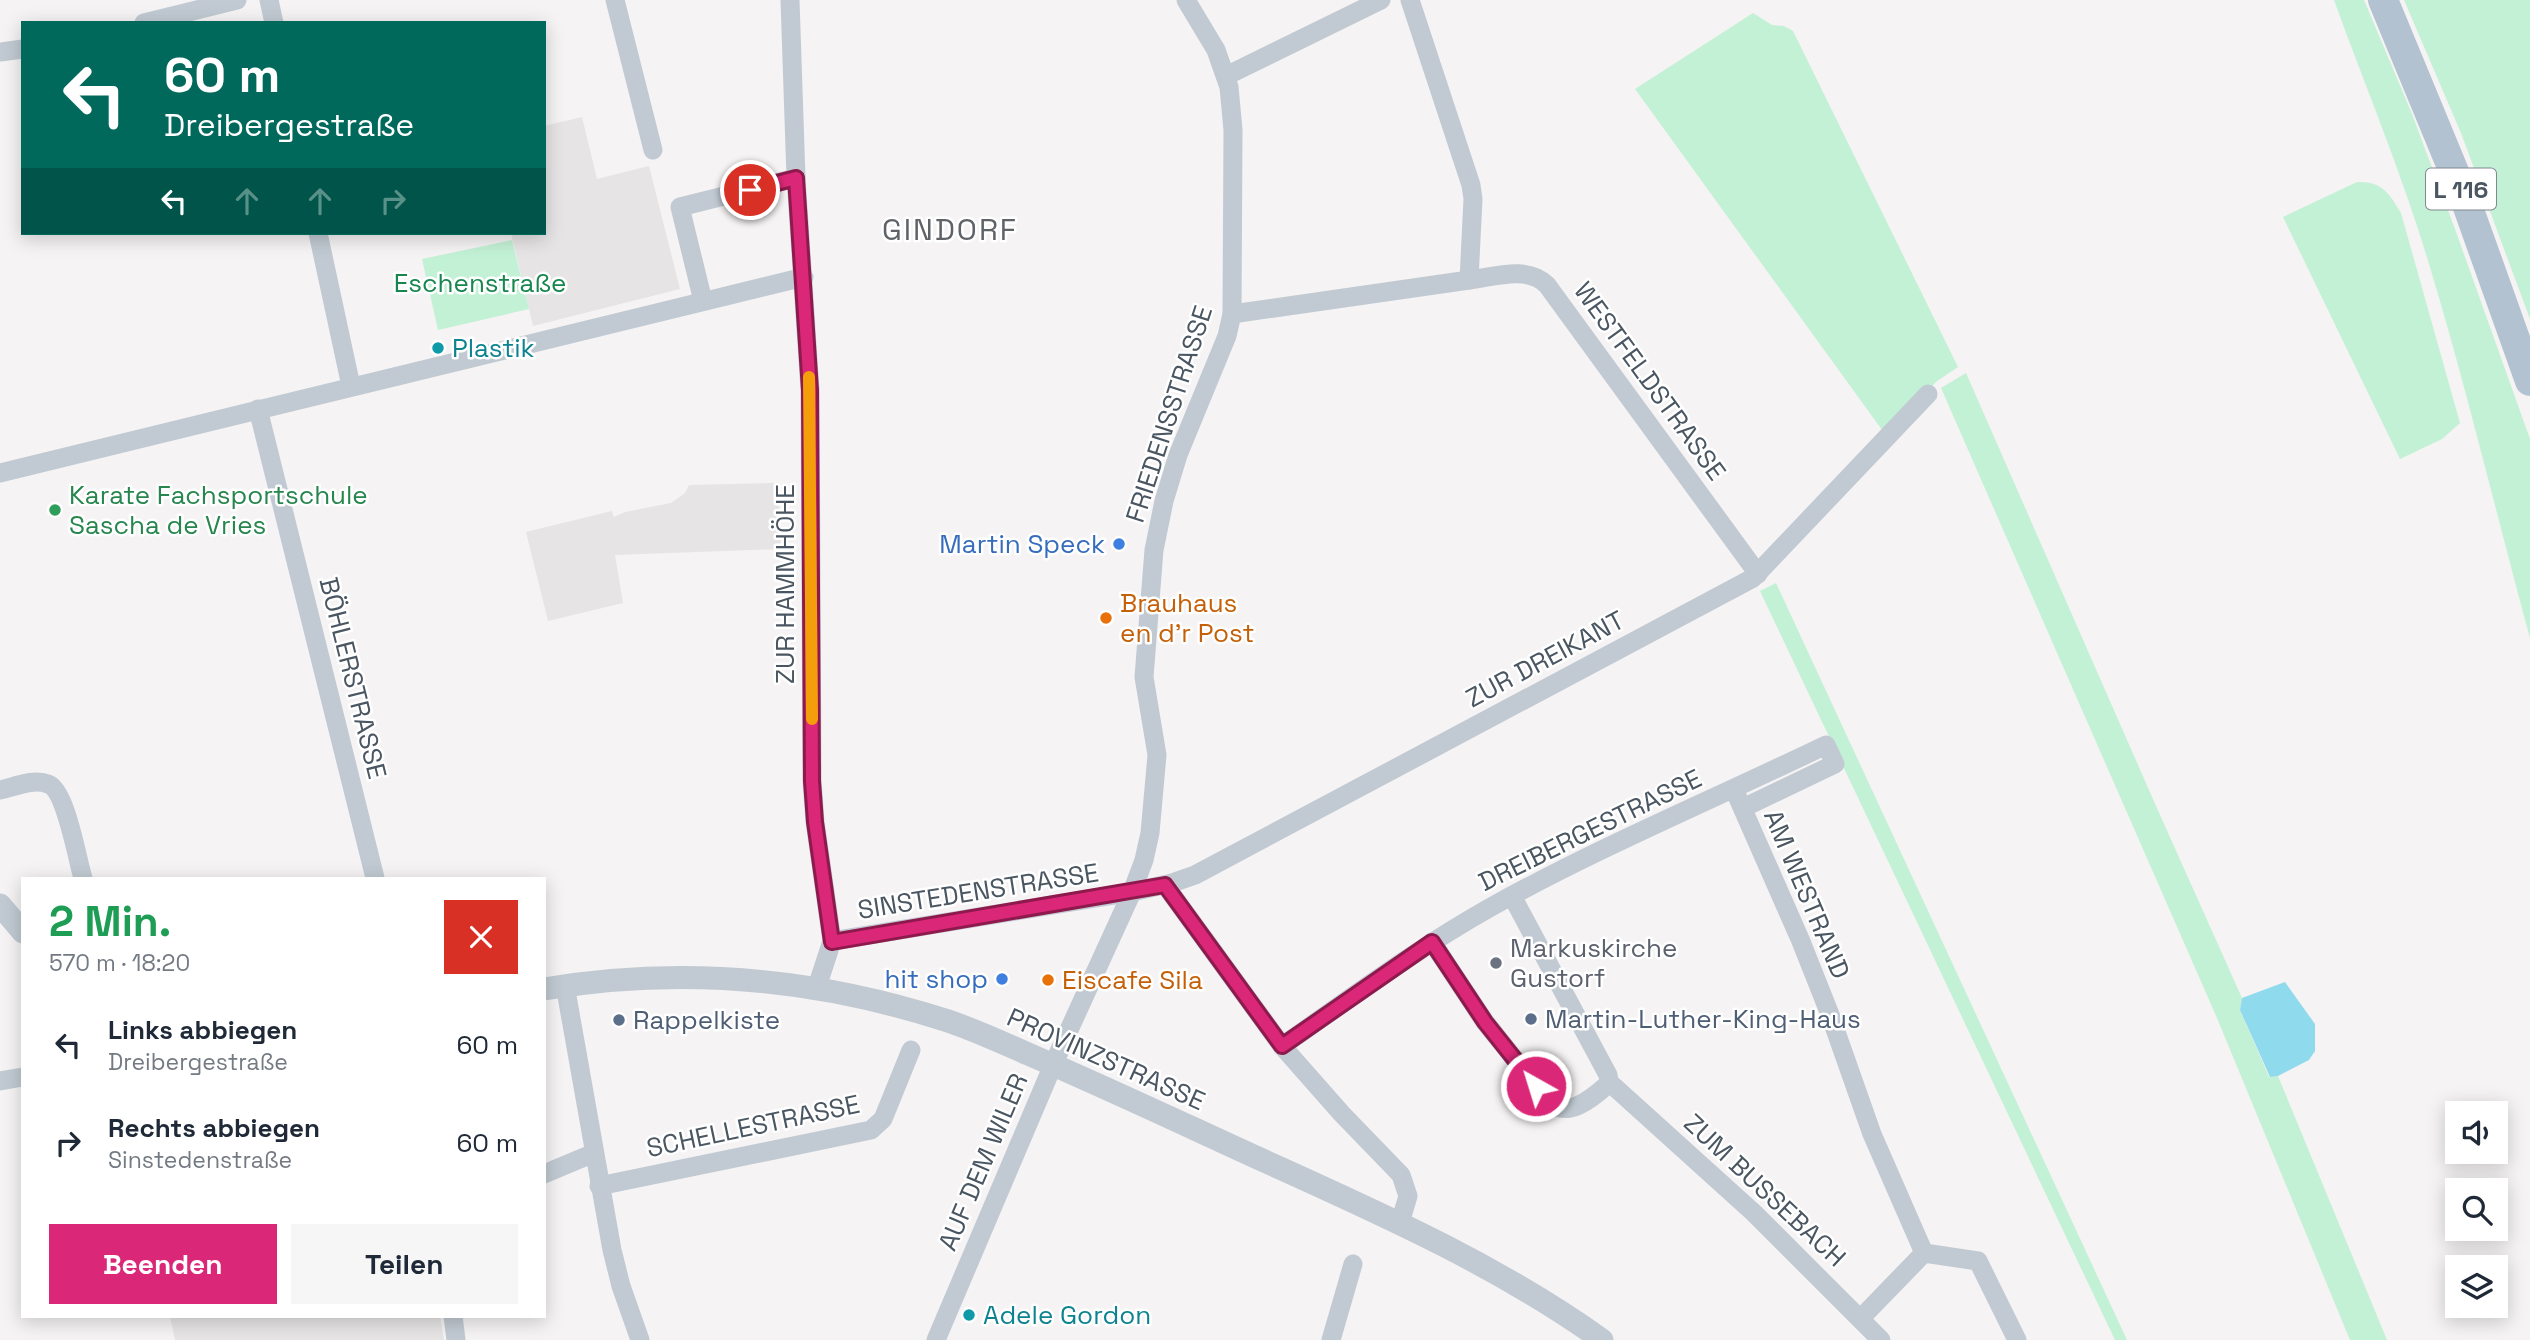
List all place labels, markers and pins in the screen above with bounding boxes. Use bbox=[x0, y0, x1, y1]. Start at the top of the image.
pin bbox=[720, 160, 780, 220]
place label: Plastik bbox=[452, 331, 535, 365]
marker: Plastik bbox=[430, 340, 446, 356]
place label: Karate Fachsportschule Sascha de Vries bbox=[69, 478, 368, 542]
marker: Karate Fachsportschule Sascha de Vries bbox=[47, 502, 63, 518]
place label: Martin Speck bbox=[939, 527, 1105, 561]
marker: Martin Speck bbox=[1111, 536, 1127, 552]
place label: Brauhaus en d'r Post bbox=[1120, 586, 1254, 650]
marker: Brauhaus en d'r Post bbox=[1098, 610, 1114, 626]
place label: Markuskirche Gustorf bbox=[1510, 931, 1677, 995]
marker: Markuskirche Gustorf bbox=[1488, 955, 1504, 971]
place label: hit shop bbox=[885, 962, 988, 996]
place label: Eiscafe Sila bbox=[1062, 963, 1203, 997]
marker: hit shop bbox=[994, 971, 1010, 987]
marker: Eiscafe Sila bbox=[1040, 972, 1056, 988]
place label: Martin-Luther-King-Haus bbox=[1545, 1002, 1861, 1036]
place label: Rappelkiste bbox=[633, 1003, 780, 1037]
marker: Martin-Luther-King-Haus bbox=[1523, 1011, 1539, 1027]
marker: Rappelkiste bbox=[611, 1012, 627, 1028]
place label: Adele Gordon bbox=[983, 1298, 1151, 1332]
marker: Adele Gordon bbox=[961, 1307, 977, 1323]

